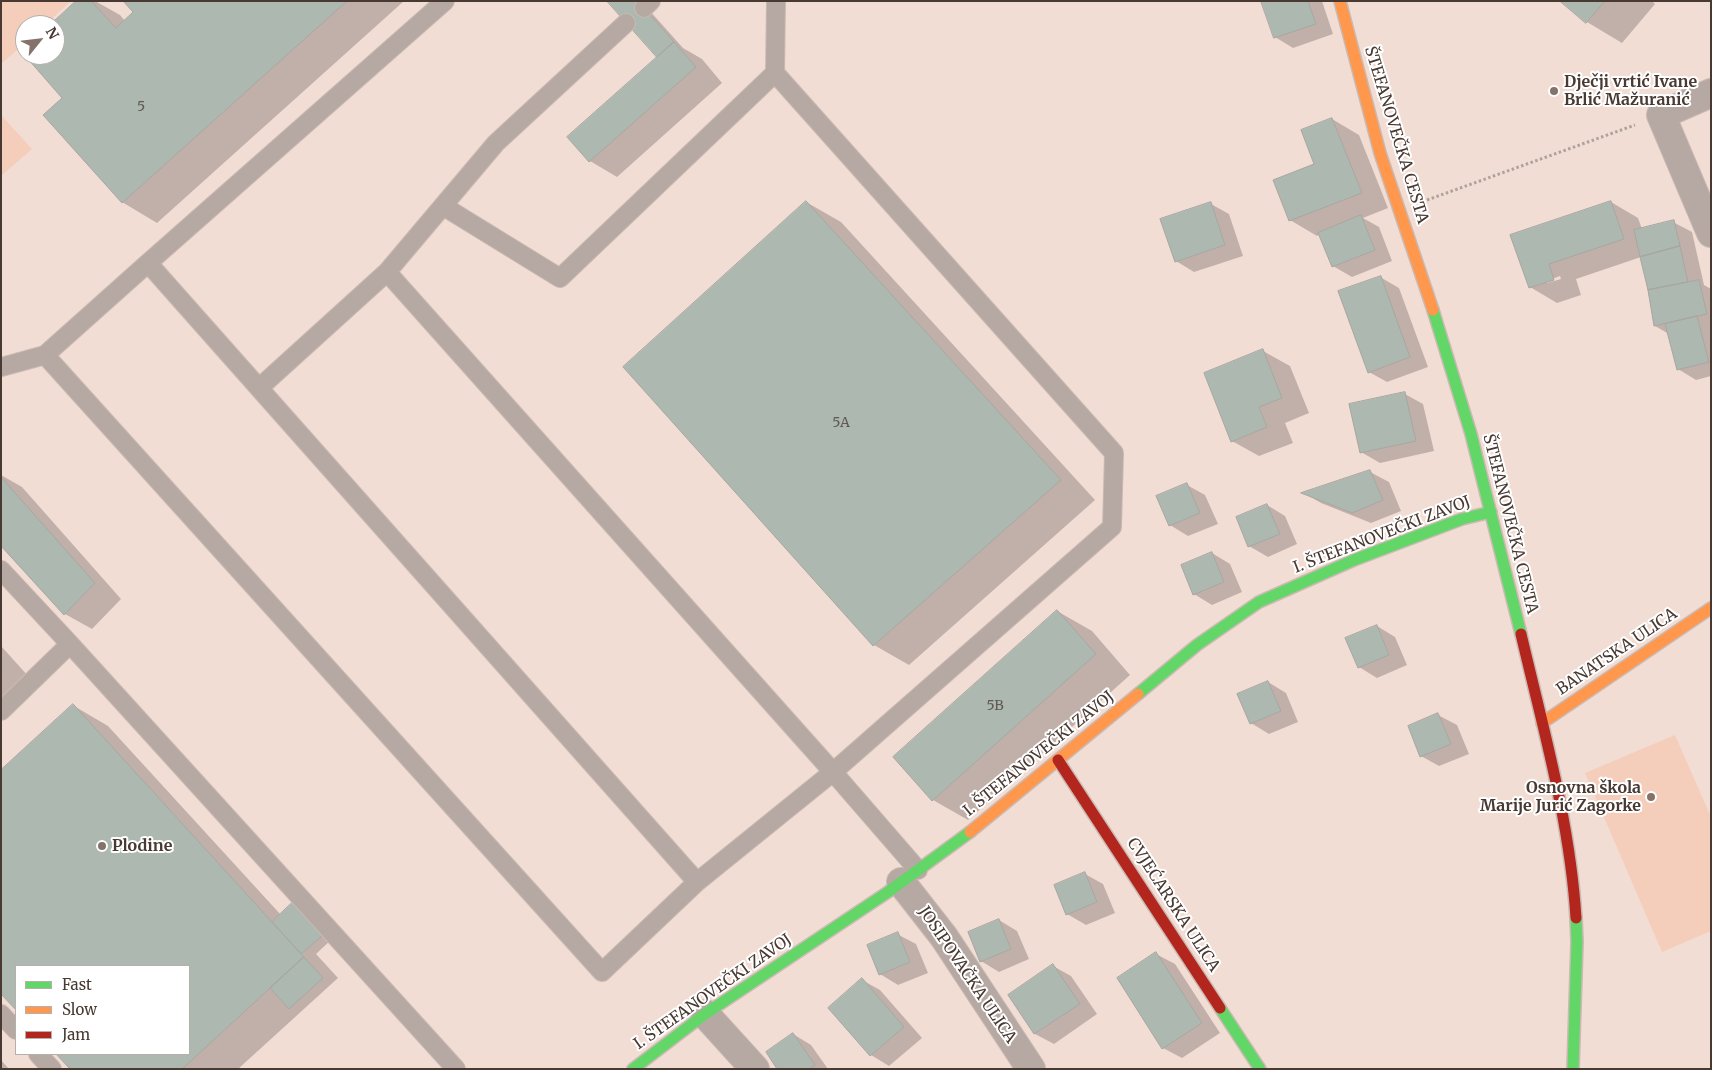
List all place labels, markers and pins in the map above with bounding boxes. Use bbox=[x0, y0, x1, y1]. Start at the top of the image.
place label: Dječji vrtić Ivane Brlić Mažuranić bbox=[1564, 72, 1697, 110]
marker: Dječji vrtić Ivane Brlić Mažuranić bbox=[1548, 85, 1560, 97]
place label: Osnovna škola Marije Jurić Zagorke bbox=[1480, 778, 1641, 816]
marker: Osnovna škola Marije Jurić Zagorke bbox=[1645, 791, 1657, 803]
place label: Plodine bbox=[112, 836, 172, 856]
marker: Plodine bbox=[96, 840, 108, 852]

